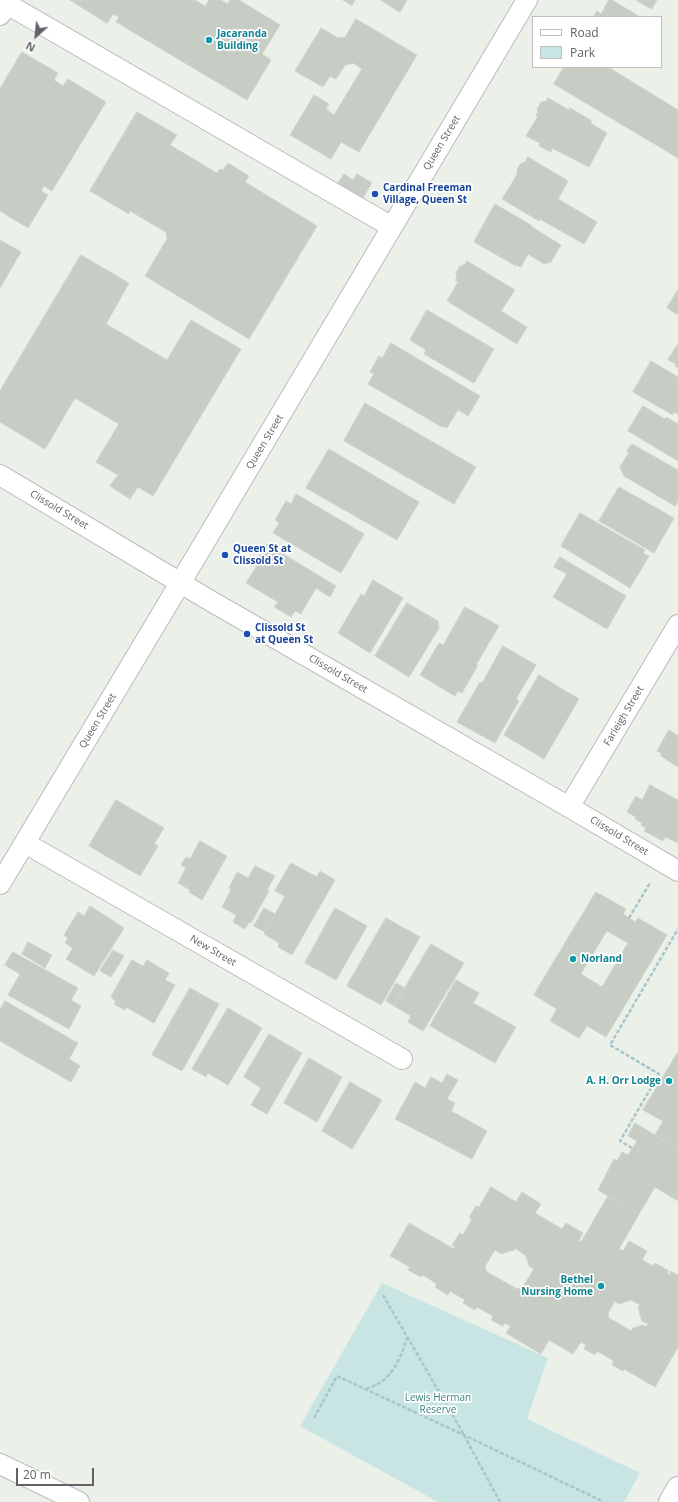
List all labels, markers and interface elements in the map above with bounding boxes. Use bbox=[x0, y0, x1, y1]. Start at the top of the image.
north arrow bbox=[16, 16, 56, 56]
legend bbox=[532, 16, 662, 68]
text: Road bbox=[570, 24, 599, 41]
place label: Jacaranda Building bbox=[217, 28, 267, 52]
marker: Jacaranda Building bbox=[204, 35, 214, 45]
text: N bbox=[23, 38, 38, 56]
text: Park bbox=[570, 44, 595, 61]
street label: Queen Street bbox=[421, 113, 463, 173]
place label: Cardinal Freeman Village, Queen St bbox=[383, 182, 472, 206]
marker: Cardinal Freeman Village, Queen St bbox=[370, 189, 380, 199]
street label: Queen Street bbox=[244, 412, 286, 472]
street label: Clissold Street bbox=[28, 488, 90, 532]
place label: Queen St at Clissold St bbox=[233, 543, 291, 566]
marker: Queen St at Clissold St bbox=[220, 550, 230, 560]
place label: Clissold St at Queen St bbox=[255, 622, 313, 646]
marker: Clissold St at Queen St bbox=[242, 629, 252, 639]
street label: Clissold Street bbox=[306, 652, 370, 696]
street label: Farleigh Street bbox=[601, 684, 647, 748]
street label: Queen Street bbox=[77, 691, 119, 751]
street label: Clissold Street bbox=[588, 814, 650, 858]
street label: New Street bbox=[188, 933, 238, 969]
place label: Norland bbox=[581, 953, 622, 965]
marker: Norland bbox=[568, 954, 578, 964]
place label: A. H. Orr Lodge bbox=[586, 1075, 661, 1087]
marker: A. H. Orr Lodge bbox=[664, 1076, 674, 1086]
place label: Bethel Nursing Home bbox=[521, 1274, 593, 1298]
marker: Bethel Nursing Home bbox=[596, 1281, 606, 1291]
park label: Lewis Herman Reserve bbox=[405, 1392, 471, 1416]
scale bar bbox=[18, 1460, 96, 1486]
text: 20 m bbox=[23, 1466, 51, 1483]

